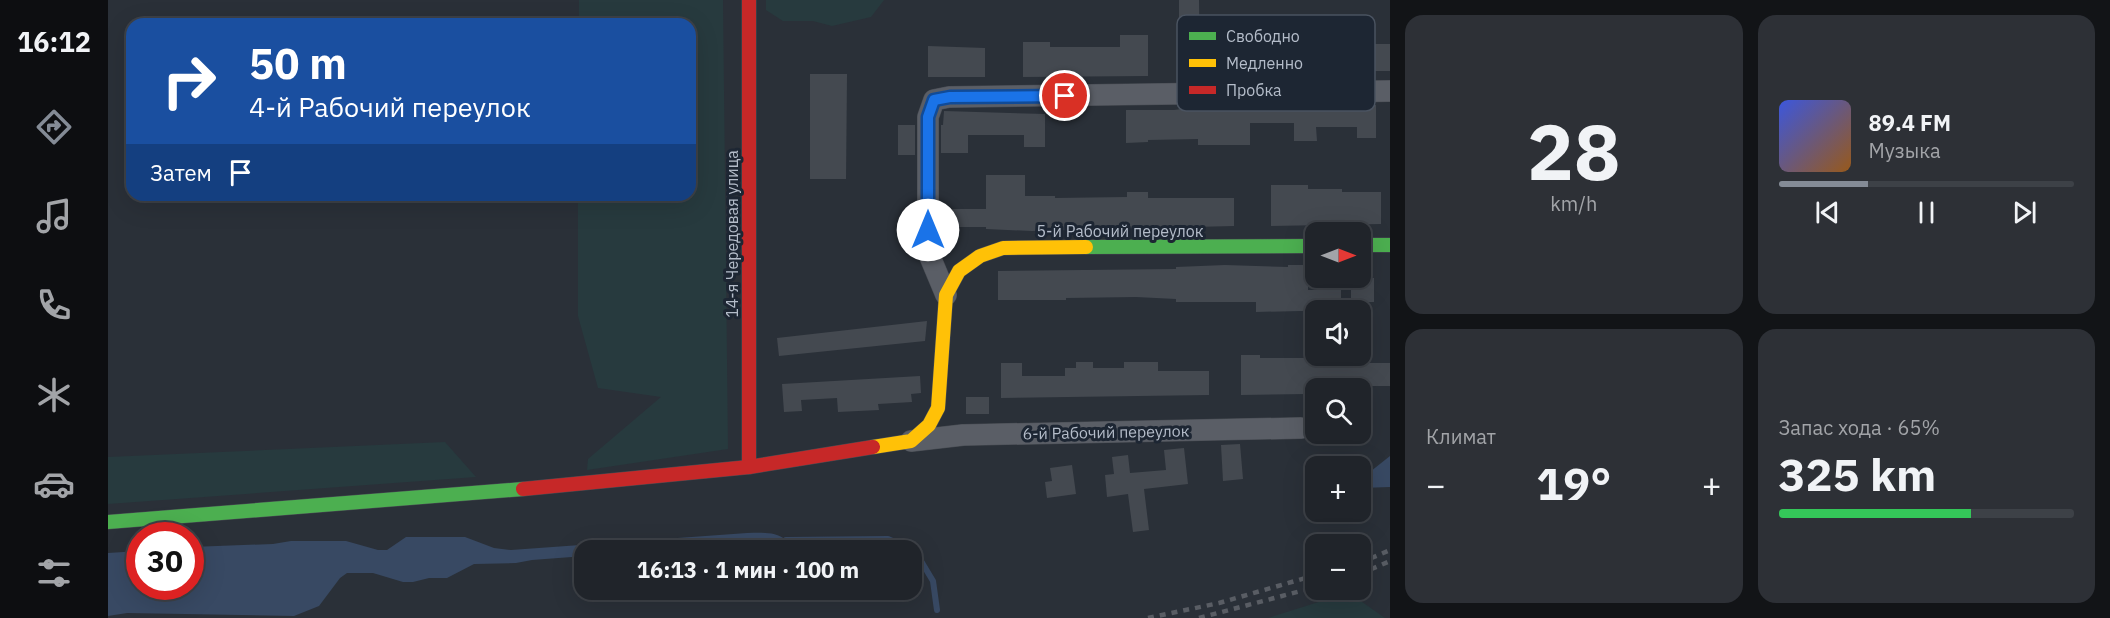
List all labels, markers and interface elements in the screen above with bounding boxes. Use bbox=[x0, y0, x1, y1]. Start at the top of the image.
legend bbox=[1177, 15, 1375, 111]
text: 16:12 bbox=[17, 24, 91, 59]
text: Свободно bbox=[1226, 26, 1300, 46]
text: 50 m bbox=[249, 36, 347, 91]
icon: right bbox=[150, 42, 228, 120]
text: Медленно bbox=[1226, 53, 1303, 73]
pin bbox=[1039, 70, 1090, 121]
icon: arrive bbox=[1048, 79, 1081, 112]
text: Пробка bbox=[1226, 80, 1282, 100]
text: 4-й Рабочий переулок bbox=[249, 89, 531, 124]
text: 28 bbox=[1527, 100, 1621, 201]
icon: directions bbox=[33, 106, 75, 148]
text: 89.4 FM bbox=[1869, 108, 1951, 137]
text: Музыка bbox=[1869, 137, 1941, 164]
street label: 14-я Чередовая улица bbox=[722, 150, 742, 318]
icon: arrive bbox=[224, 156, 257, 189]
text: Затем bbox=[150, 158, 212, 187]
text: km/h bbox=[1550, 190, 1597, 217]
icon: music bbox=[33, 195, 75, 237]
icon: previous bbox=[1811, 196, 1844, 229]
icon: pause bbox=[1910, 196, 1943, 229]
icon: next bbox=[2008, 196, 2041, 229]
position arrow bbox=[896, 198, 960, 262]
street label: 5-й Рабочий переулок bbox=[1037, 221, 1204, 241]
north arrow bbox=[1305, 222, 1371, 288]
map controls bbox=[1305, 222, 1371, 600]
icon: phone bbox=[33, 284, 75, 326]
button: sound bbox=[1305, 300, 1371, 366]
icon: climate bbox=[33, 374, 75, 416]
button: search bbox=[1305, 378, 1371, 444]
text: Запас хода · 65% bbox=[1779, 414, 1940, 441]
street label: 6-й Рабочий переулок bbox=[1022, 421, 1190, 443]
text: Климат bbox=[1426, 423, 1496, 450]
text: 325 km bbox=[1779, 445, 1936, 503]
text: 19° bbox=[1536, 454, 1611, 512]
button: + bbox=[1305, 456, 1371, 522]
icon: car bbox=[33, 463, 75, 505]
text: − bbox=[1426, 463, 1446, 506]
text: + bbox=[1702, 463, 1722, 506]
speed limit sign: 30 bbox=[126, 522, 204, 600]
button: − bbox=[1305, 534, 1371, 600]
icon: filters bbox=[33, 552, 75, 594]
text: 16:13 · 1 мин · 100 m bbox=[637, 555, 859, 584]

